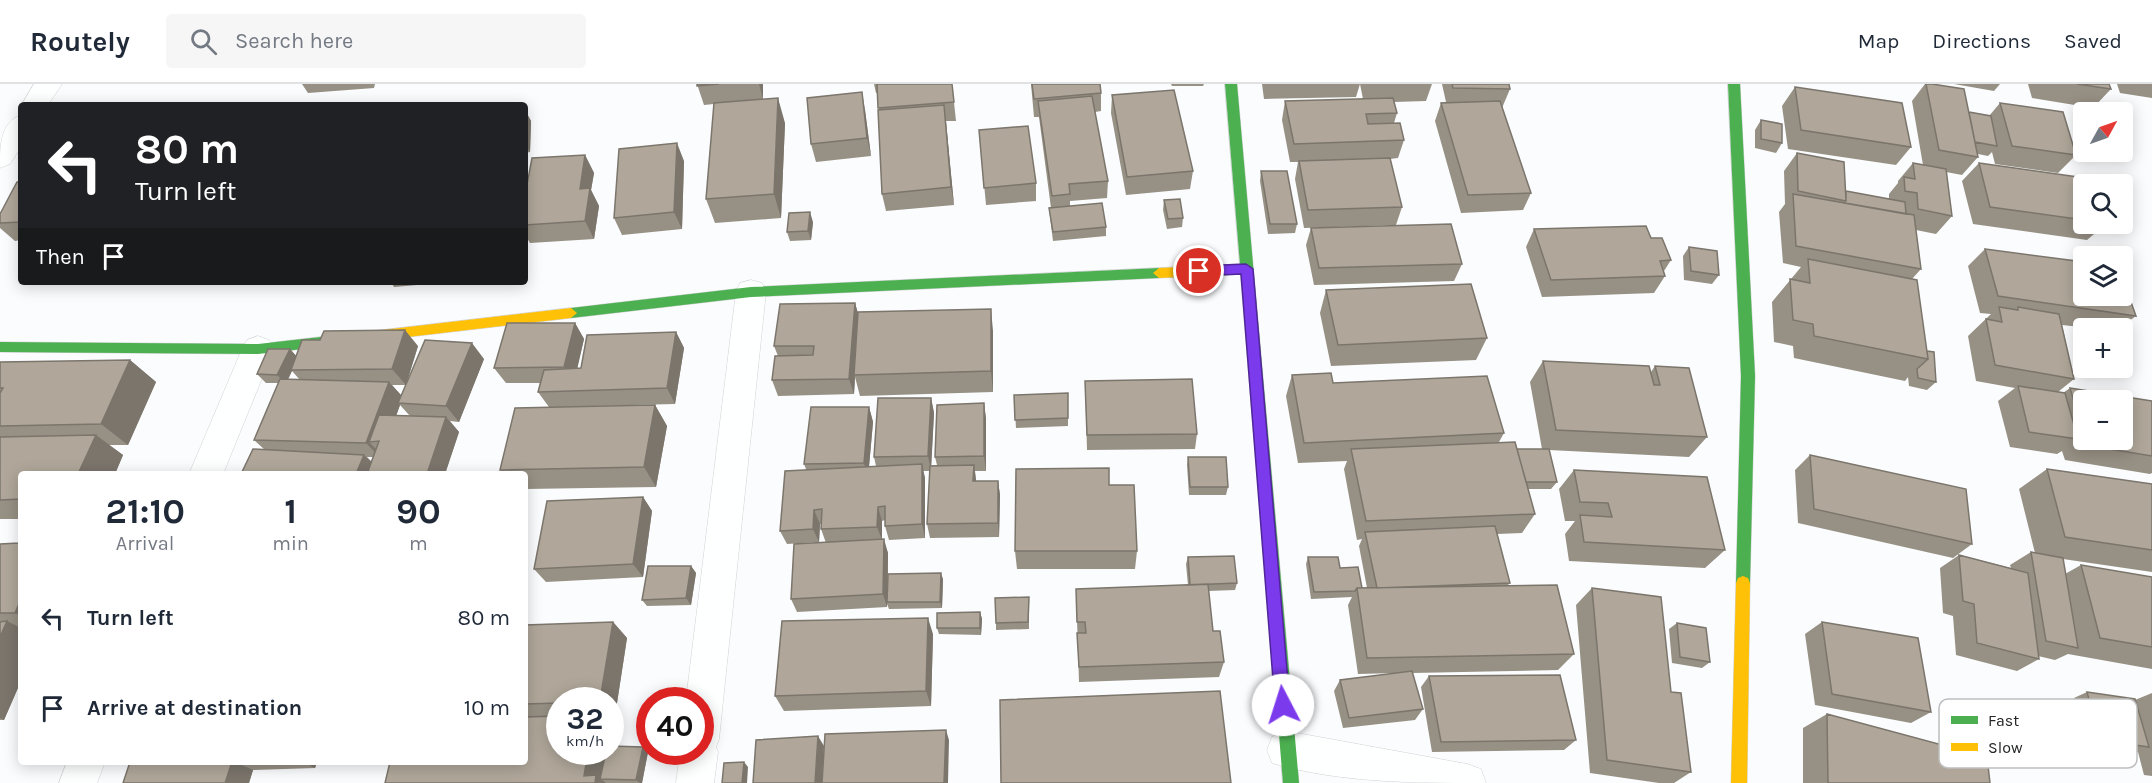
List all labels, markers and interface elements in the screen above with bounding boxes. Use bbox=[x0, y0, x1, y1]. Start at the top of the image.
search box bbox=[166, 14, 586, 68]
text: Routely bbox=[30, 25, 130, 58]
icon: search bbox=[187, 25, 220, 58]
text: Search here bbox=[235, 28, 353, 54]
text: Map bbox=[1858, 29, 1899, 53]
text: Directions bbox=[1932, 29, 2031, 53]
text: Saved bbox=[2064, 29, 2122, 53]
north arrow bbox=[2073, 102, 2133, 162]
map controls bbox=[2073, 102, 2133, 450]
text: 80 m bbox=[135, 124, 239, 174]
icon: left bbox=[36, 126, 114, 204]
button: search bbox=[2073, 174, 2133, 234]
text: Turn left bbox=[135, 175, 236, 207]
icon: arrive bbox=[97, 240, 130, 273]
text: Then bbox=[36, 244, 85, 270]
pin bbox=[1173, 245, 1224, 296]
button: layers bbox=[2073, 246, 2133, 306]
icon: arrive bbox=[1182, 254, 1215, 287]
button: + bbox=[2073, 318, 2133, 378]
button: − bbox=[2073, 390, 2133, 450]
text: 21:10 bbox=[105, 490, 185, 532]
text: 1 bbox=[284, 490, 297, 532]
text: 90 bbox=[396, 490, 441, 532]
text: Arrival bbox=[116, 532, 174, 555]
text: min bbox=[272, 532, 309, 555]
text: m bbox=[409, 532, 428, 555]
icon: left bbox=[36, 602, 69, 635]
text: Turn left bbox=[87, 605, 174, 631]
text: 80 m bbox=[458, 605, 510, 631]
position arrow bbox=[1251, 673, 1315, 737]
speed limit sign: 40 bbox=[636, 687, 714, 765]
icon: arrive bbox=[36, 692, 69, 725]
text: Arrive at destination bbox=[87, 695, 302, 721]
text: 10 m bbox=[464, 695, 510, 721]
legend bbox=[1939, 699, 2137, 768]
text: 32 bbox=[567, 701, 603, 737]
text: Fast bbox=[1988, 711, 2019, 730]
text: km/h bbox=[566, 732, 604, 750]
text: Slow bbox=[1988, 738, 2023, 757]

